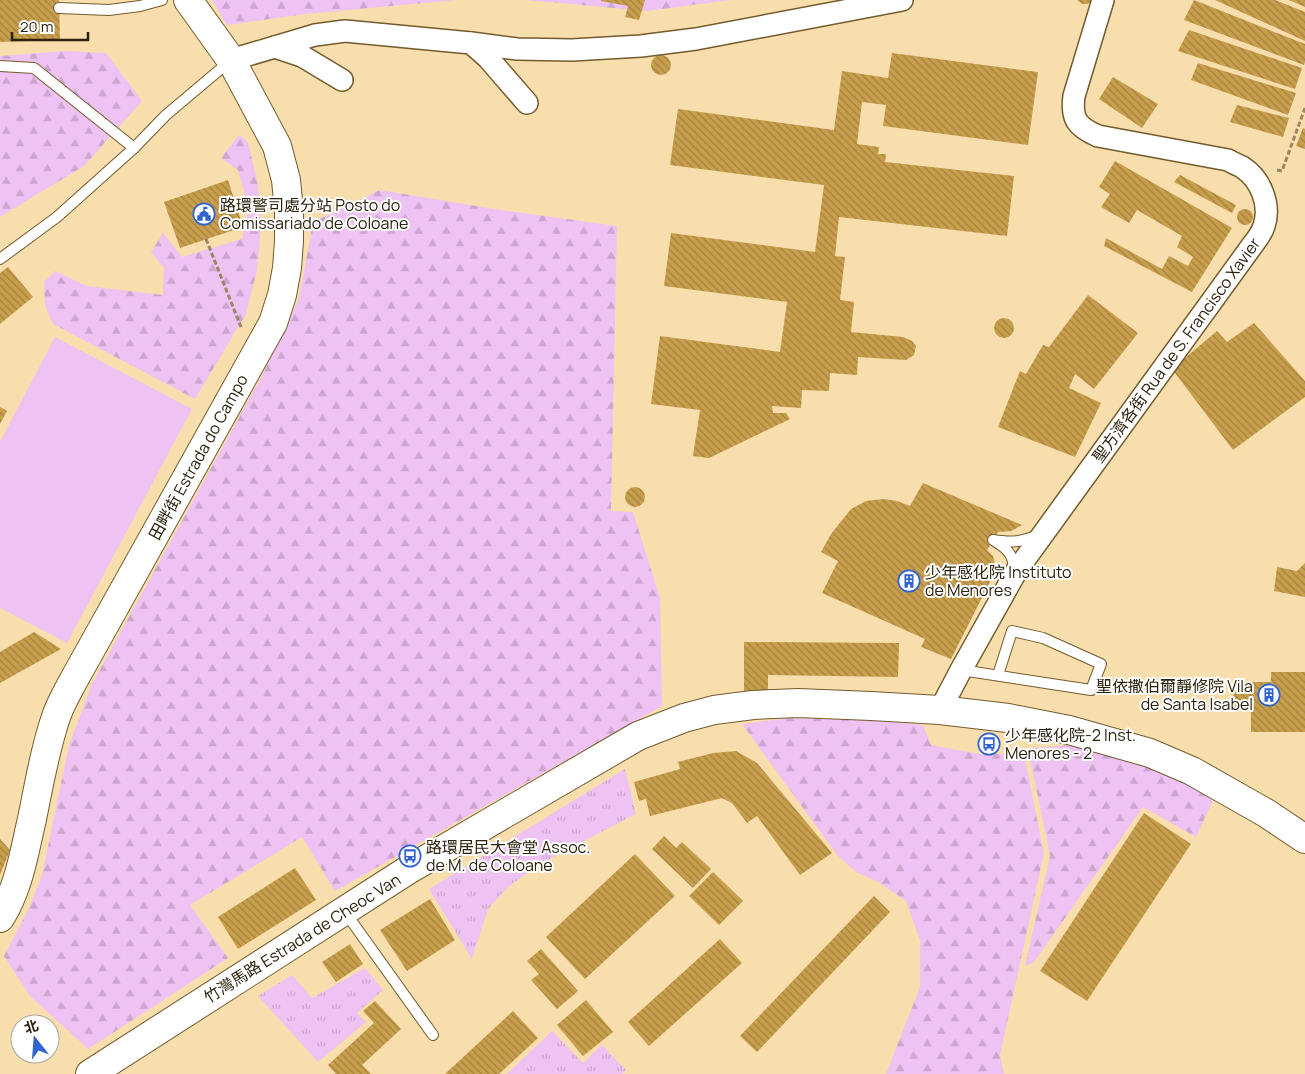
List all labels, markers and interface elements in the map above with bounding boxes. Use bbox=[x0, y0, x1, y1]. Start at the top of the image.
scale bar bbox=[12, 10, 89, 42]
text: 20 m bbox=[20, 16, 53, 37]
place label: 路環警司處分站 Posto do Comissariado de Coloane bbox=[220, 194, 408, 234]
public building icon: 路環警司處分站 Posto do Comissariado de Coloane bbox=[192, 202, 216, 226]
street label: 聖方濟各街 Rua de S. Francisco Xavier bbox=[1087, 233, 1265, 467]
street label: 田畔街 Estrada do Campo bbox=[143, 370, 253, 544]
place label: 少年感化院 Instituto de Menores bbox=[925, 561, 1071, 601]
building icon: 少年感化院 Instituto de Menores bbox=[897, 569, 921, 593]
place label: 聖依撒伯爾靜修院 Vila de Santa Isabel bbox=[1096, 675, 1253, 715]
building icon: 聖依撒伯爾靜修院 Vila de Santa Isabel bbox=[1257, 683, 1281, 707]
place label: 少年感化院-2 Inst. Menores - 2 bbox=[1005, 724, 1136, 764]
bus stop icon: 少年感化院-2 Inst. Menores - 2 bbox=[977, 732, 1001, 756]
place label: 路環居民大會堂 Assoc. de M. de Coloane bbox=[426, 836, 590, 876]
bus stop icon: 路環居民大會堂 Assoc. de M. de Coloane bbox=[398, 844, 422, 868]
street label: 竹灣馬路 Estrada de Cheoc Van bbox=[199, 868, 405, 1008]
north arrow bbox=[10, 1014, 60, 1064]
text: 北 bbox=[22, 1015, 41, 1037]

